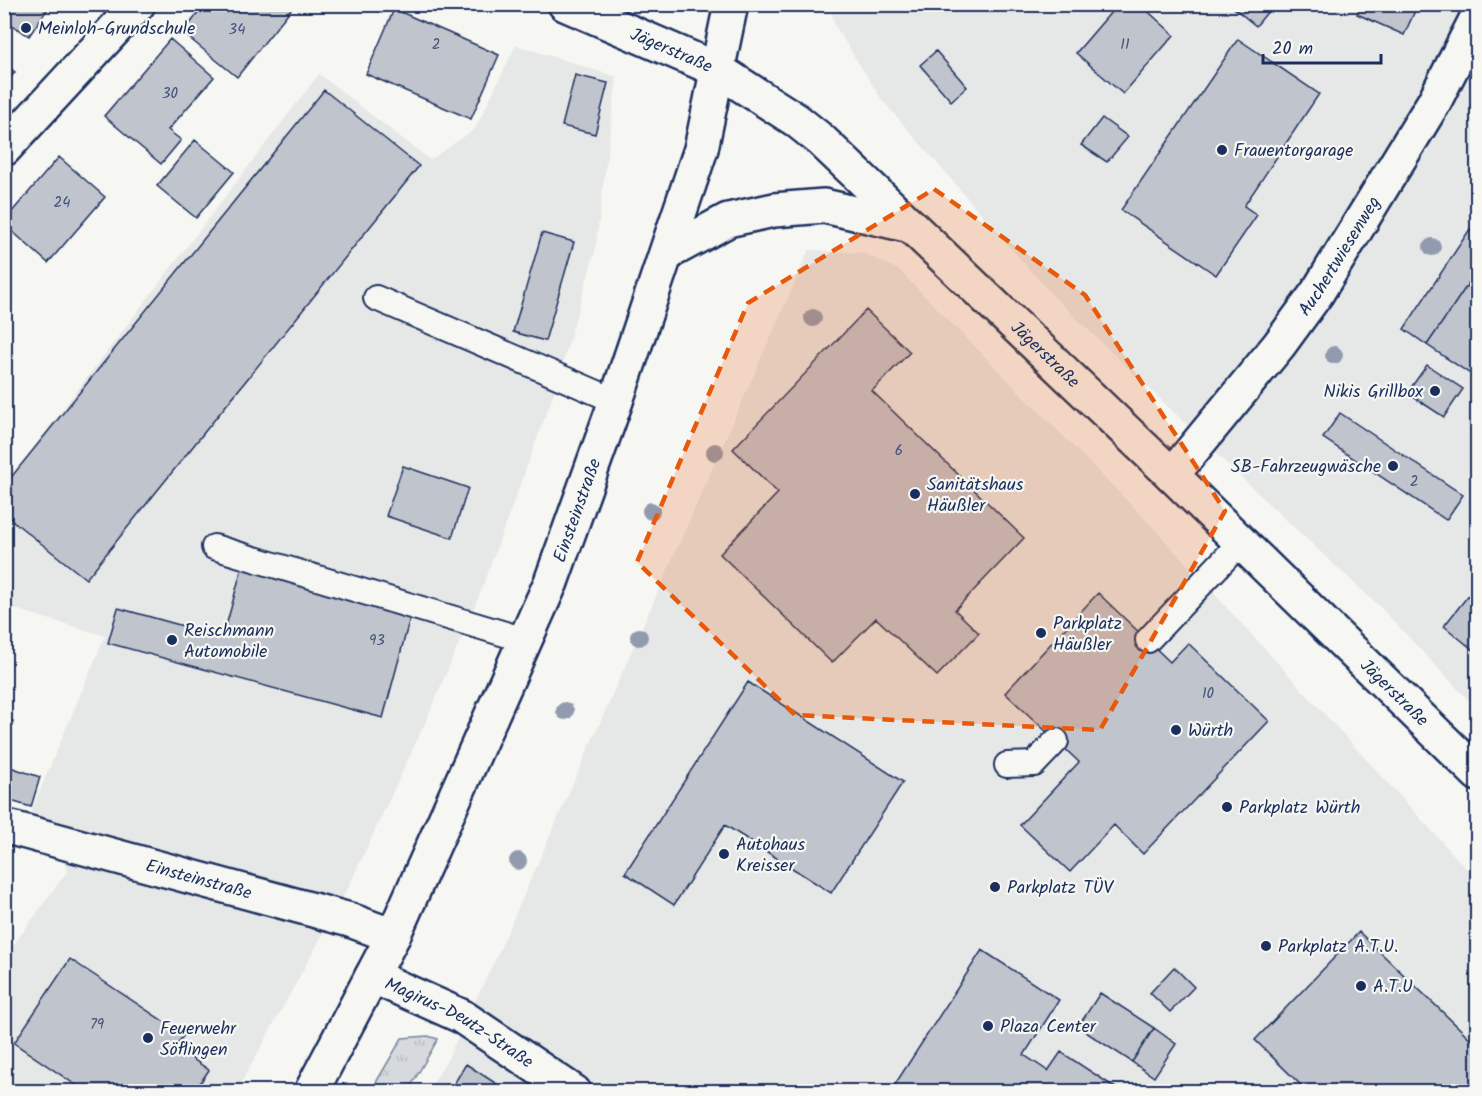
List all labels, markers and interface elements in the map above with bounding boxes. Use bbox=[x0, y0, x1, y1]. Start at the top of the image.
place label: Meinloh-Grundschule bbox=[38, 15, 195, 44]
house number: 34 bbox=[229, 18, 245, 42]
marker: Meinloh-Grundschule bbox=[19, 21, 33, 35]
street label: Jägerstraße bbox=[625, 21, 717, 82]
scale bar bbox=[1263, 27, 1382, 65]
house number: 2 bbox=[432, 33, 440, 57]
house number: 11 bbox=[1120, 33, 1130, 57]
text: 20 m bbox=[1272, 35, 1313, 64]
house number: 30 bbox=[162, 82, 179, 106]
place label: Frauentorgarage bbox=[1234, 137, 1353, 166]
marker: Frauentorgarage bbox=[1215, 143, 1229, 157]
house number: 24 bbox=[54, 191, 70, 215]
street label: Auchertwiesenweg bbox=[1292, 191, 1389, 323]
street label: Jägerstraße bbox=[1003, 315, 1086, 396]
place label: Nikis Grillbox bbox=[1324, 378, 1423, 407]
marker: Nikis Grillbox bbox=[1428, 384, 1442, 398]
house number: 6 bbox=[895, 439, 903, 463]
place label: SB-Fahrzeugwäsche bbox=[1231, 453, 1381, 482]
street label: Einsteinstraße bbox=[546, 455, 610, 567]
marker: SB-Fahrzeugwäsche bbox=[1386, 459, 1400, 473]
house number: 2 bbox=[1410, 470, 1418, 494]
place label: Sanitätshaus Häußler bbox=[927, 471, 1024, 521]
marker: Sanitätshaus Häußler bbox=[908, 487, 922, 501]
place label: Parkplatz Häußler bbox=[1053, 610, 1122, 660]
place label: Reischmann Automobile bbox=[184, 617, 274, 667]
marker: Parkplatz Häußler bbox=[1034, 626, 1048, 640]
house number: 93 bbox=[369, 629, 385, 653]
marker: Reischmann Automobile bbox=[165, 633, 179, 647]
street label: Jägerstraße bbox=[1352, 653, 1435, 734]
house number: 10 bbox=[1202, 682, 1215, 706]
place label: Würth bbox=[1188, 717, 1233, 746]
marker: Würth bbox=[1169, 723, 1183, 737]
place label: Parkplatz Würth bbox=[1239, 794, 1360, 823]
marker: Parkplatz Würth bbox=[1220, 800, 1234, 814]
place label: Autohaus Kreisser bbox=[736, 831, 805, 881]
marker: Autohaus Kreisser bbox=[717, 847, 731, 861]
street label: Einsteinstraße bbox=[142, 852, 255, 909]
place label: Parkplatz TÜV bbox=[1007, 874, 1114, 903]
marker: Parkplatz TÜV bbox=[988, 880, 1002, 894]
place label: Parkplatz A.T.U. bbox=[1278, 933, 1398, 962]
marker: Parkplatz A.T.U. bbox=[1259, 939, 1273, 953]
street label: Magirus-Deutz-Straße bbox=[379, 970, 539, 1077]
place label: A.T.U bbox=[1373, 973, 1413, 1002]
marker: A.T.U bbox=[1354, 979, 1368, 993]
house number: 79 bbox=[90, 1013, 105, 1037]
place label: Plaza Center bbox=[1000, 1013, 1097, 1042]
place label: Feuerwehr Söflingen bbox=[160, 1015, 237, 1065]
marker: Plaza Center bbox=[981, 1019, 995, 1033]
marker: Feuerwehr Söflingen bbox=[141, 1031, 155, 1045]

